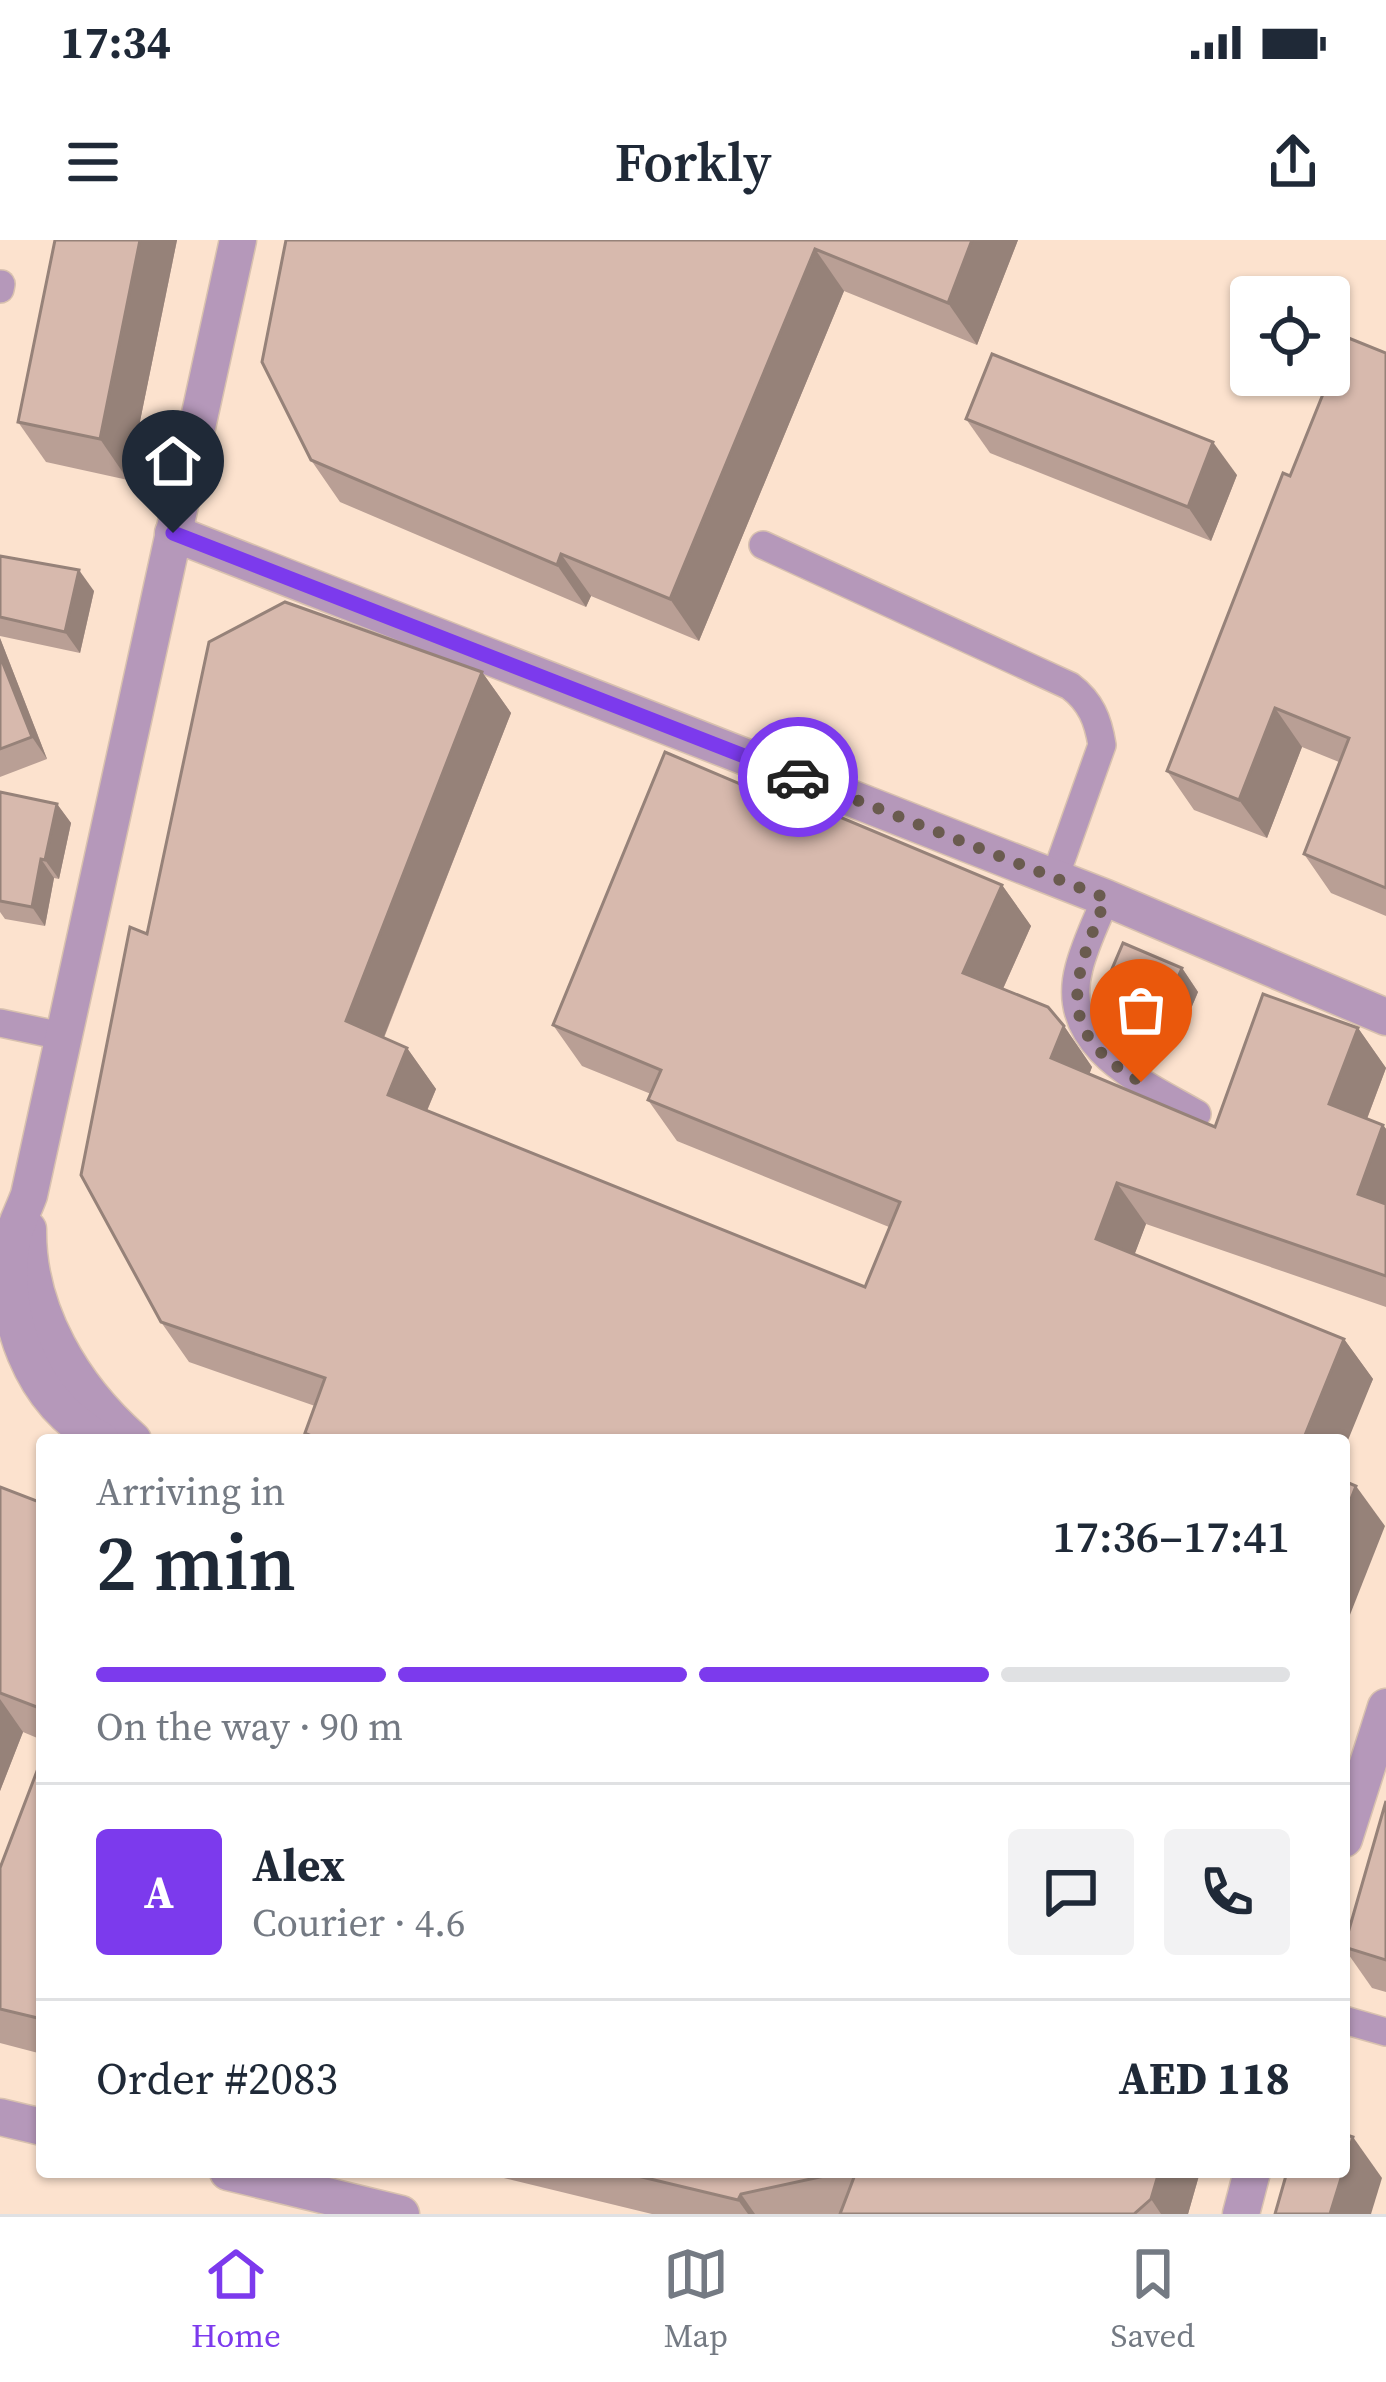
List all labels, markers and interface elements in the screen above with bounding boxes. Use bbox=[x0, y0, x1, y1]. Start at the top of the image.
text: 17:34 bbox=[60, 11, 171, 73]
text: Forkly bbox=[614, 125, 772, 199]
icon: menu bbox=[60, 129, 126, 195]
icon: share bbox=[1260, 129, 1326, 195]
map controls bbox=[1230, 276, 1350, 396]
button: locate bbox=[1230, 276, 1350, 396]
pin bbox=[122, 410, 224, 533]
icon: home bbox=[140, 428, 206, 494]
courier bbox=[738, 717, 858, 837]
icon: car bbox=[765, 744, 831, 810]
pin bbox=[1090, 959, 1192, 1082]
icon: bag bbox=[1108, 977, 1174, 1043]
text: Arriving in bbox=[96, 1465, 285, 1518]
text: 17:36–17:41 bbox=[1052, 1505, 1290, 1567]
text: 2 min bbox=[96, 1509, 296, 1616]
text: On the way · 90 m bbox=[96, 1700, 403, 1753]
button: chat bbox=[1008, 1829, 1134, 1955]
button: phone bbox=[1164, 1829, 1290, 1955]
text: Alex bbox=[252, 1834, 345, 1896]
text: A bbox=[144, 1861, 174, 1923]
text: Courier · 4.6 bbox=[252, 1896, 465, 1949]
text: Order #2083 bbox=[96, 2047, 338, 2109]
text: AED 118 bbox=[1118, 2047, 1290, 2109]
tab: Home bbox=[191, 2241, 281, 2358]
tab: Map bbox=[663, 2241, 729, 2358]
tab: Saved bbox=[1110, 2241, 1195, 2358]

